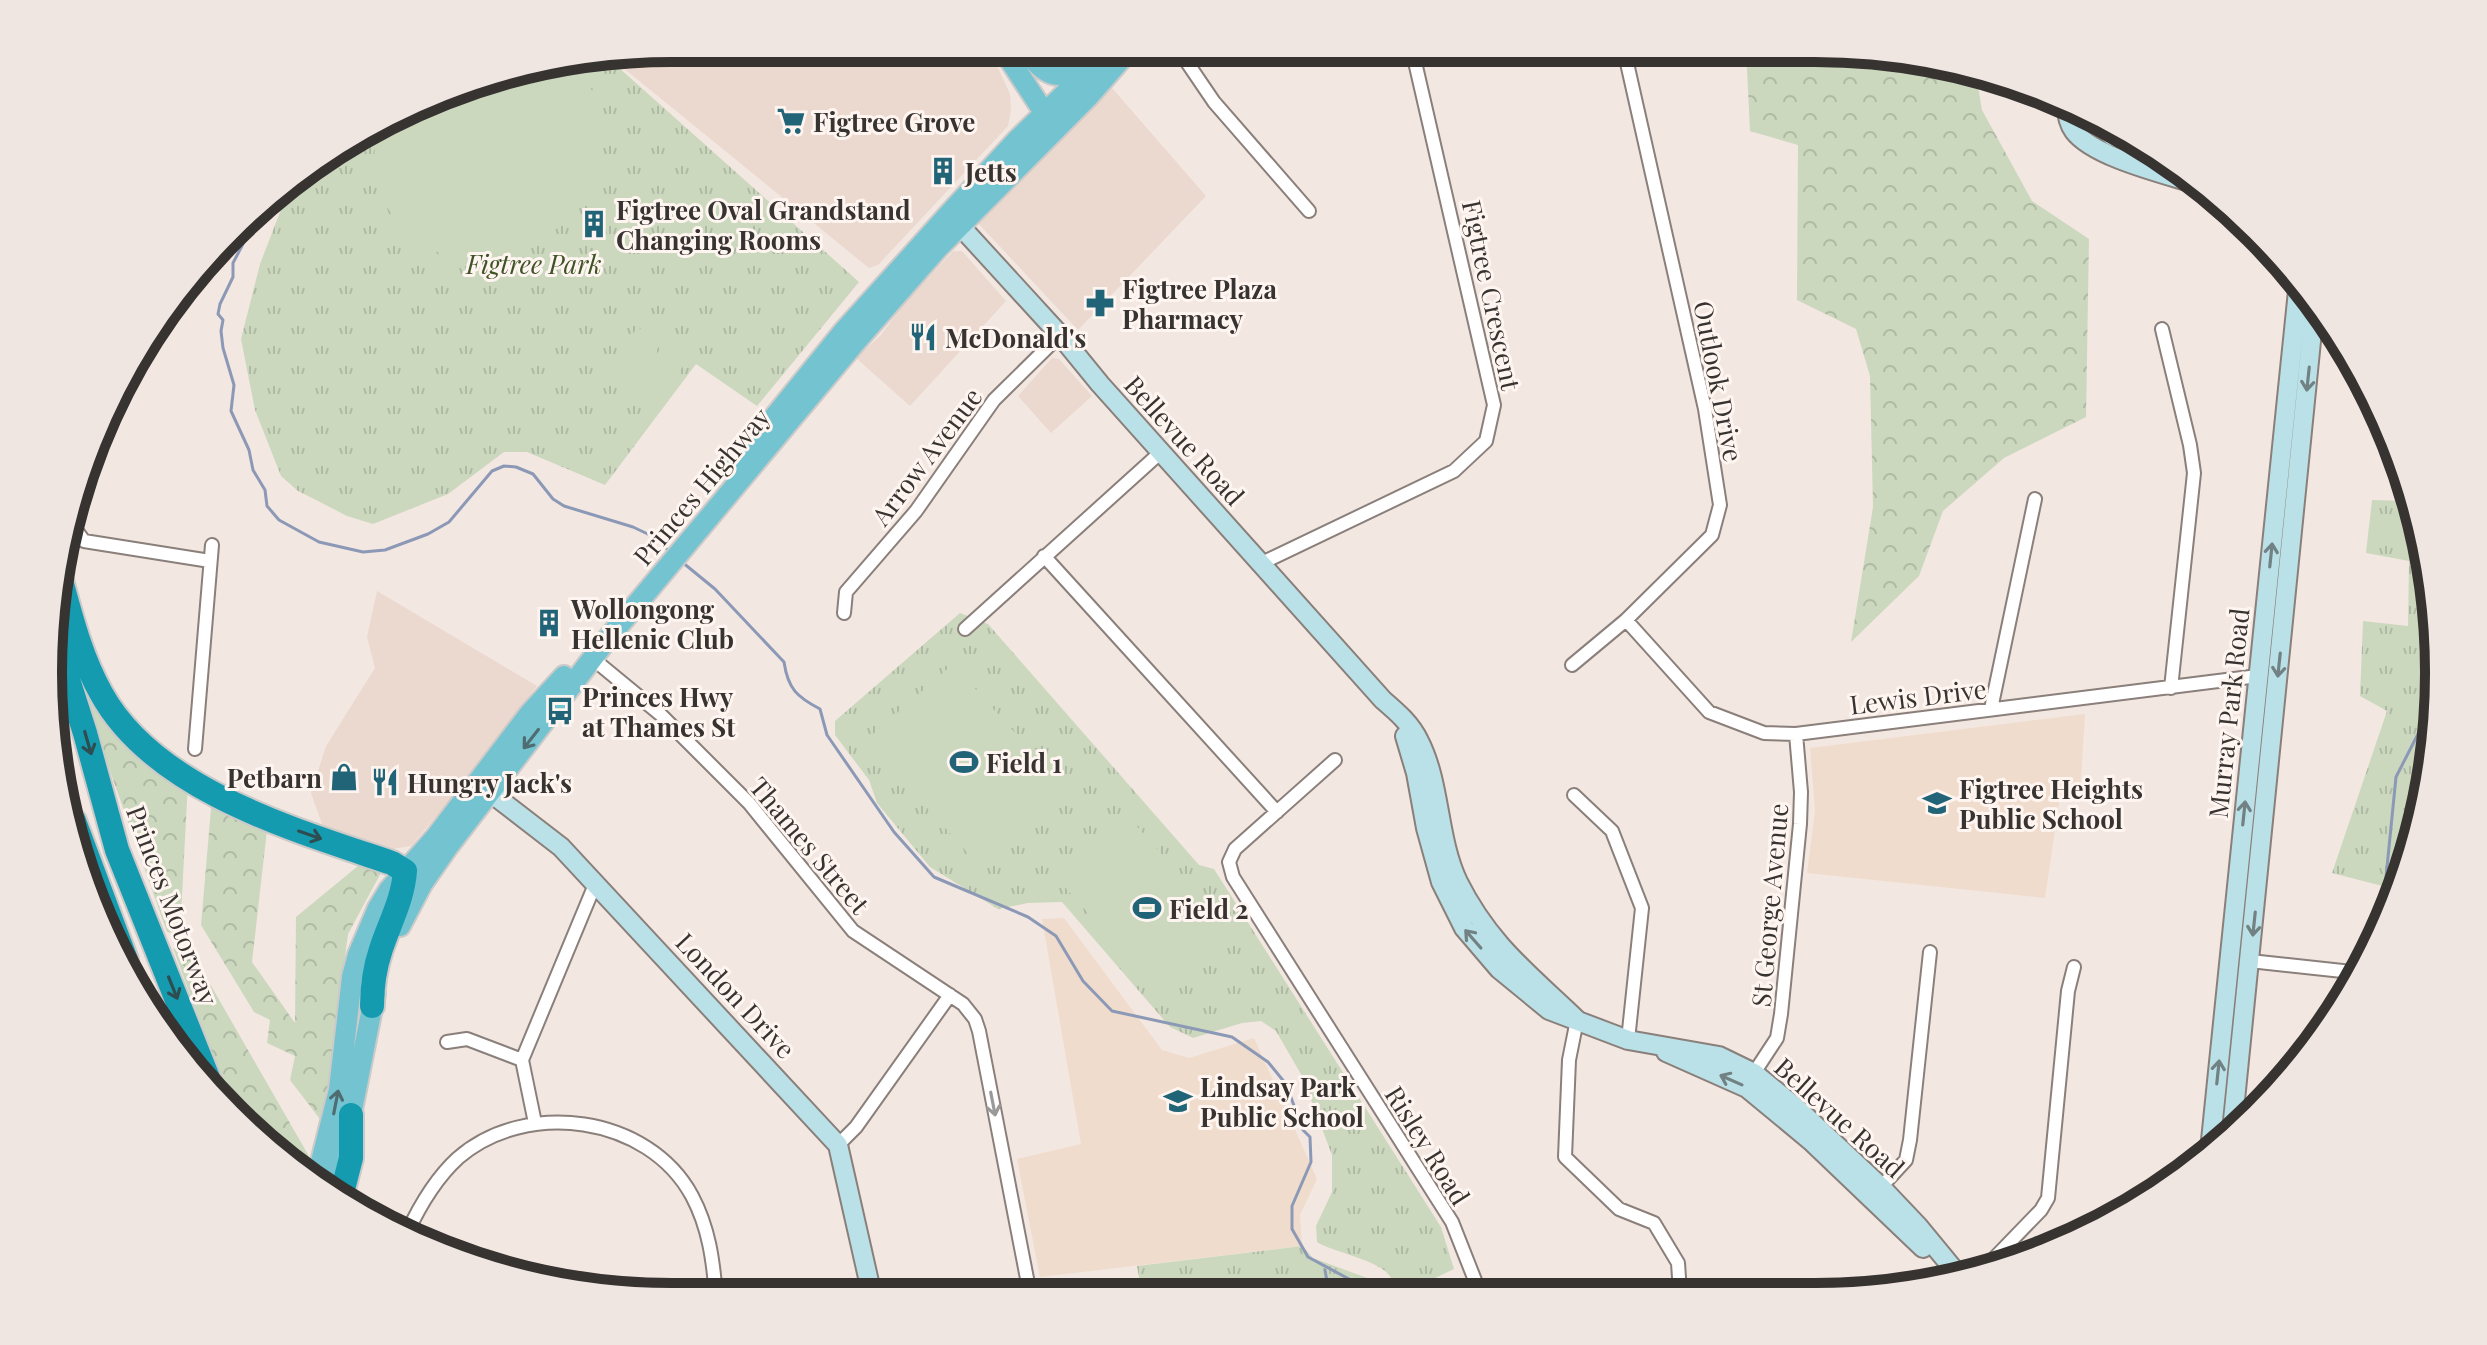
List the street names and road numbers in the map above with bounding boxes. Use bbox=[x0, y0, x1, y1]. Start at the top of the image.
street label: Figtree Crescent bbox=[1455, 197, 1529, 394]
street label: Outlook Drive bbox=[1686, 298, 1752, 464]
street label: Bellevue Road bbox=[1117, 367, 1253, 513]
street label: Arrow Avenue bbox=[862, 380, 989, 533]
street label: Princes Highway bbox=[625, 400, 777, 572]
street label: Murray Park Road bbox=[2200, 606, 2256, 820]
street label: Lewis Drive bbox=[1848, 670, 1988, 722]
street label: Thames Street bbox=[742, 769, 878, 921]
street label: Princes Motorway bbox=[119, 800, 227, 1010]
street label: St George Avenue bbox=[1743, 802, 1795, 1008]
street label: London Drive bbox=[669, 925, 803, 1065]
street label: Bellevue Road bbox=[1767, 1049, 1913, 1185]
street label: Risley Road bbox=[1378, 1079, 1478, 1211]

